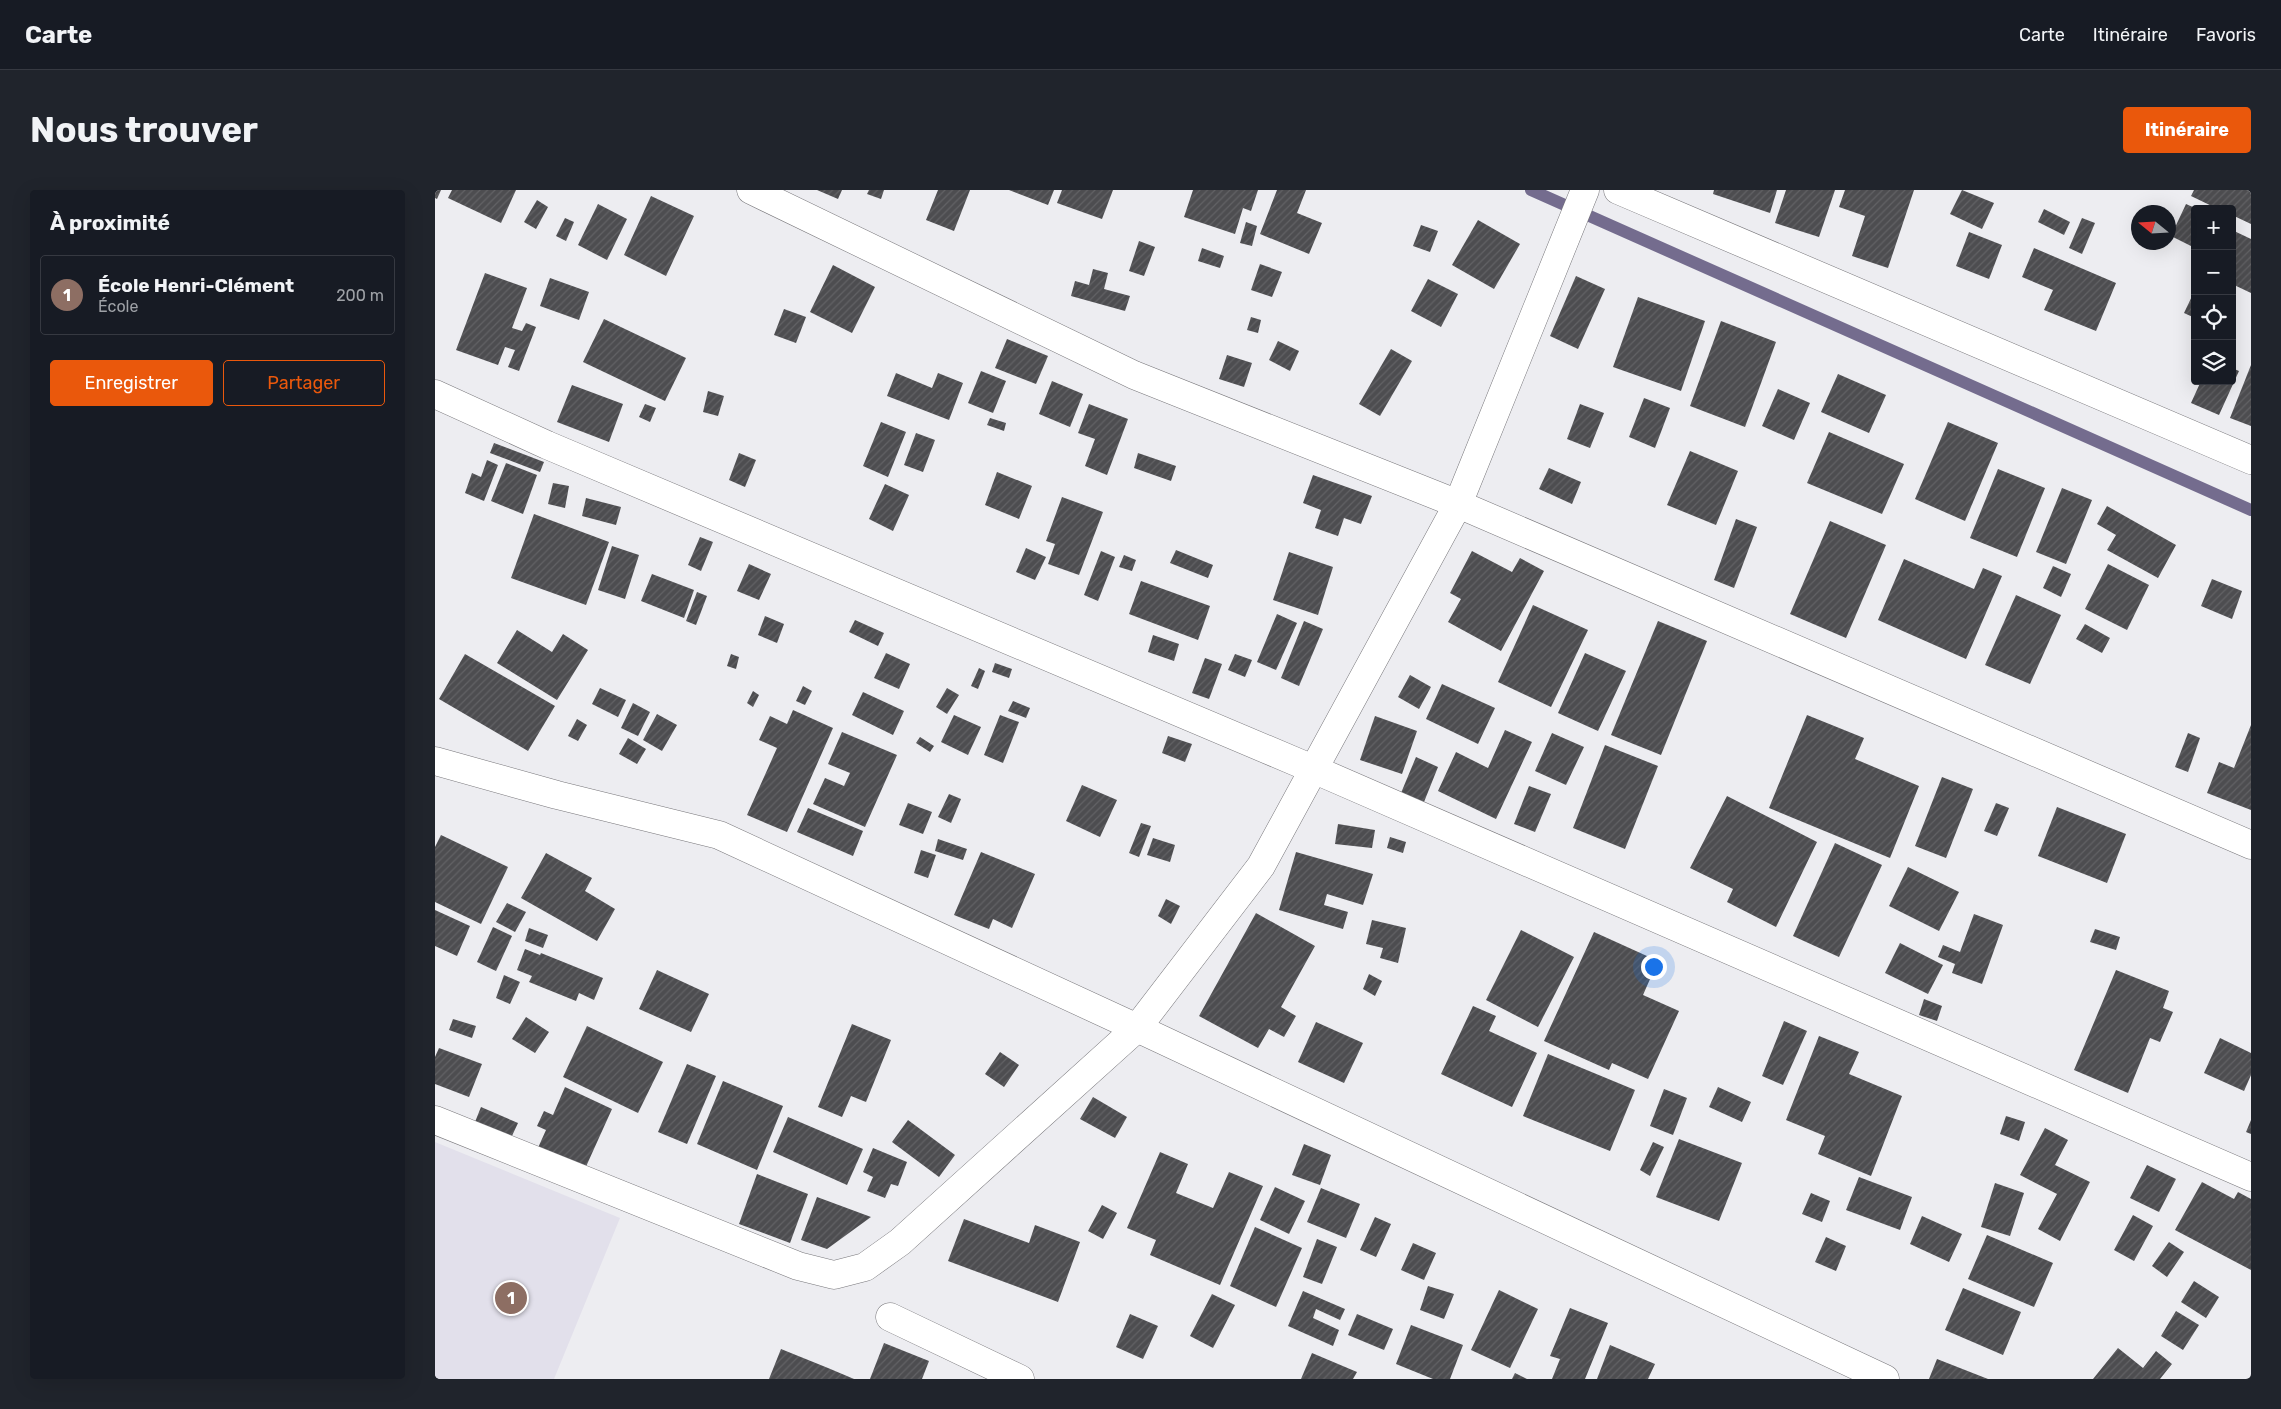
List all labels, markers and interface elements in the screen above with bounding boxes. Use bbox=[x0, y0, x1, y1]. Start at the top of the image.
text: Carte bbox=[25, 21, 92, 49]
text: Carte bbox=[2019, 24, 2065, 46]
text: Itinéraire bbox=[2093, 24, 2168, 46]
text: Favoris bbox=[2196, 24, 2256, 46]
button: Itinéraire bbox=[2123, 107, 2251, 153]
text: Nous trouver bbox=[30, 109, 258, 151]
north arrow bbox=[2131, 205, 2176, 250]
map controls bbox=[2191, 205, 2236, 385]
button: + bbox=[2191, 205, 2236, 250]
text: À proximité bbox=[50, 210, 170, 235]
button: − bbox=[2191, 250, 2236, 295]
text: École Henri-Clément bbox=[98, 274, 294, 297]
text: 1 bbox=[63, 286, 71, 305]
text: 200 m bbox=[336, 286, 384, 305]
button: locate bbox=[2191, 295, 2236, 340]
text: École bbox=[98, 297, 138, 316]
button: layers bbox=[2191, 340, 2236, 385]
button: Enregistrer bbox=[50, 360, 213, 406]
button: Partager bbox=[223, 360, 385, 406]
your location bbox=[1641, 954, 1667, 980]
pin: 1 bbox=[495, 1279, 527, 1317]

